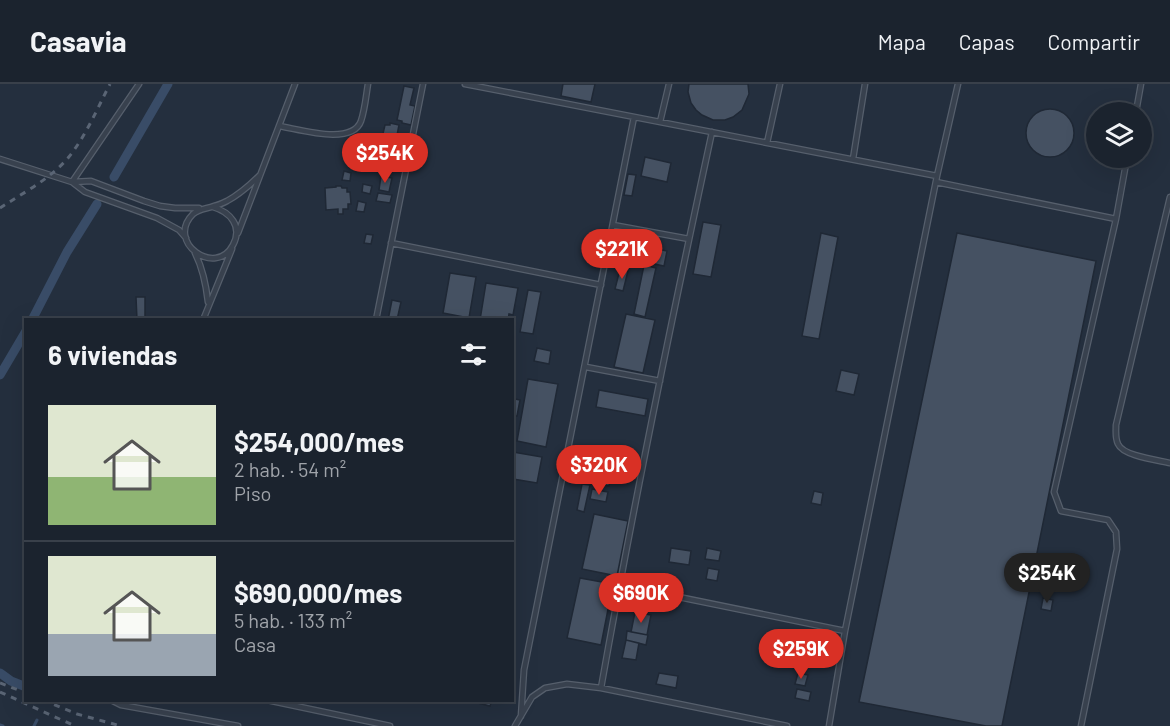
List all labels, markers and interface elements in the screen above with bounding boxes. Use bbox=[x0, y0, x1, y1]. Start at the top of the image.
text: Casavia bbox=[30, 24, 127, 58]
text: Mapa bbox=[878, 29, 926, 54]
text: Capas bbox=[959, 29, 1015, 54]
text: Compartir bbox=[1048, 29, 1140, 54]
map controls bbox=[1086, 102, 1152, 168]
button: layers bbox=[1086, 102, 1152, 168]
pin: $254K bbox=[343, 133, 427, 184]
text: $254K bbox=[356, 140, 414, 164]
pin: $221K bbox=[580, 229, 664, 280]
text: $221K bbox=[595, 236, 649, 260]
icon: filters bbox=[457, 338, 490, 371]
text: 6 viviendas bbox=[48, 339, 177, 370]
text: $254,000/mes bbox=[234, 426, 404, 457]
icon: home bbox=[96, 429, 168, 501]
pin: $320K bbox=[557, 445, 641, 496]
text: $320K bbox=[570, 452, 628, 476]
text: 2 hab. · 54 m² bbox=[234, 457, 346, 481]
text: Piso bbox=[234, 481, 271, 505]
pin: $254K bbox=[1005, 553, 1089, 604]
text: $254K bbox=[1018, 560, 1076, 584]
pin: $690K bbox=[599, 573, 683, 624]
text: $690,000/mes bbox=[234, 577, 402, 608]
icon: home bbox=[96, 580, 168, 652]
text: $690K bbox=[613, 580, 669, 604]
text: 5 hab. · 133 m² bbox=[234, 608, 352, 632]
pin: $259K bbox=[759, 629, 843, 680]
text: Casa bbox=[234, 632, 276, 656]
text: $259K bbox=[773, 636, 829, 660]

